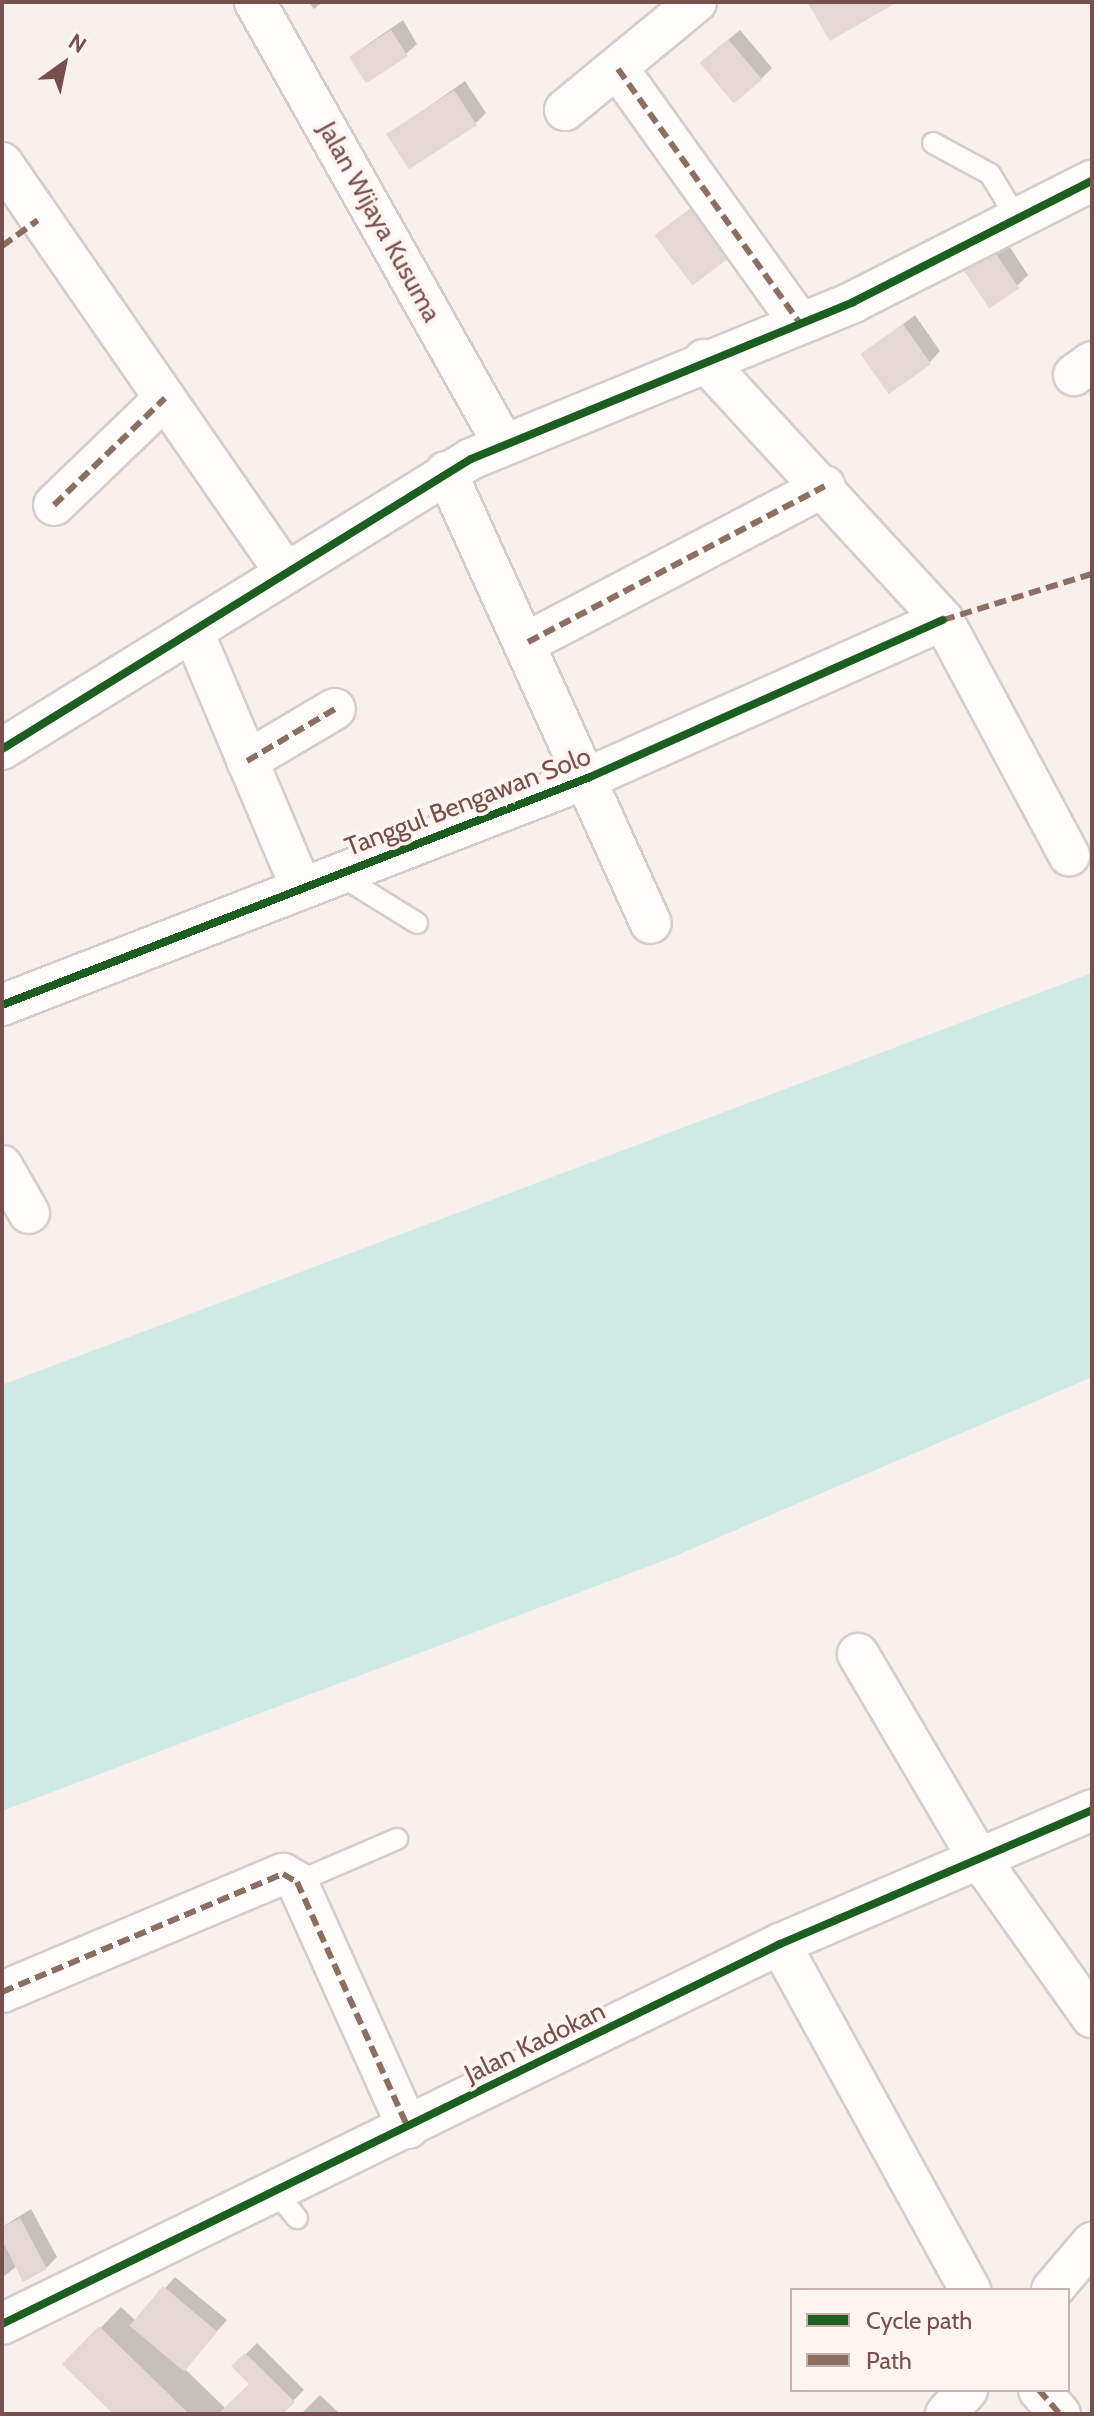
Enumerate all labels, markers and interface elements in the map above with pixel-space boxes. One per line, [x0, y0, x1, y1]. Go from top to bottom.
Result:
north arrow [24, 24, 104, 104]
text: N [63, 28, 91, 59]
street label: Jalan Wijaya Kusuma [311, 116, 447, 328]
street label: Tanggul Bengawan Solo [341, 741, 595, 863]
street label: Jalan Kadokan [460, 1996, 610, 2090]
legend [790, 2288, 1070, 2392]
text: Cycle path [866, 2306, 972, 2335]
text: Path [866, 2346, 912, 2375]

